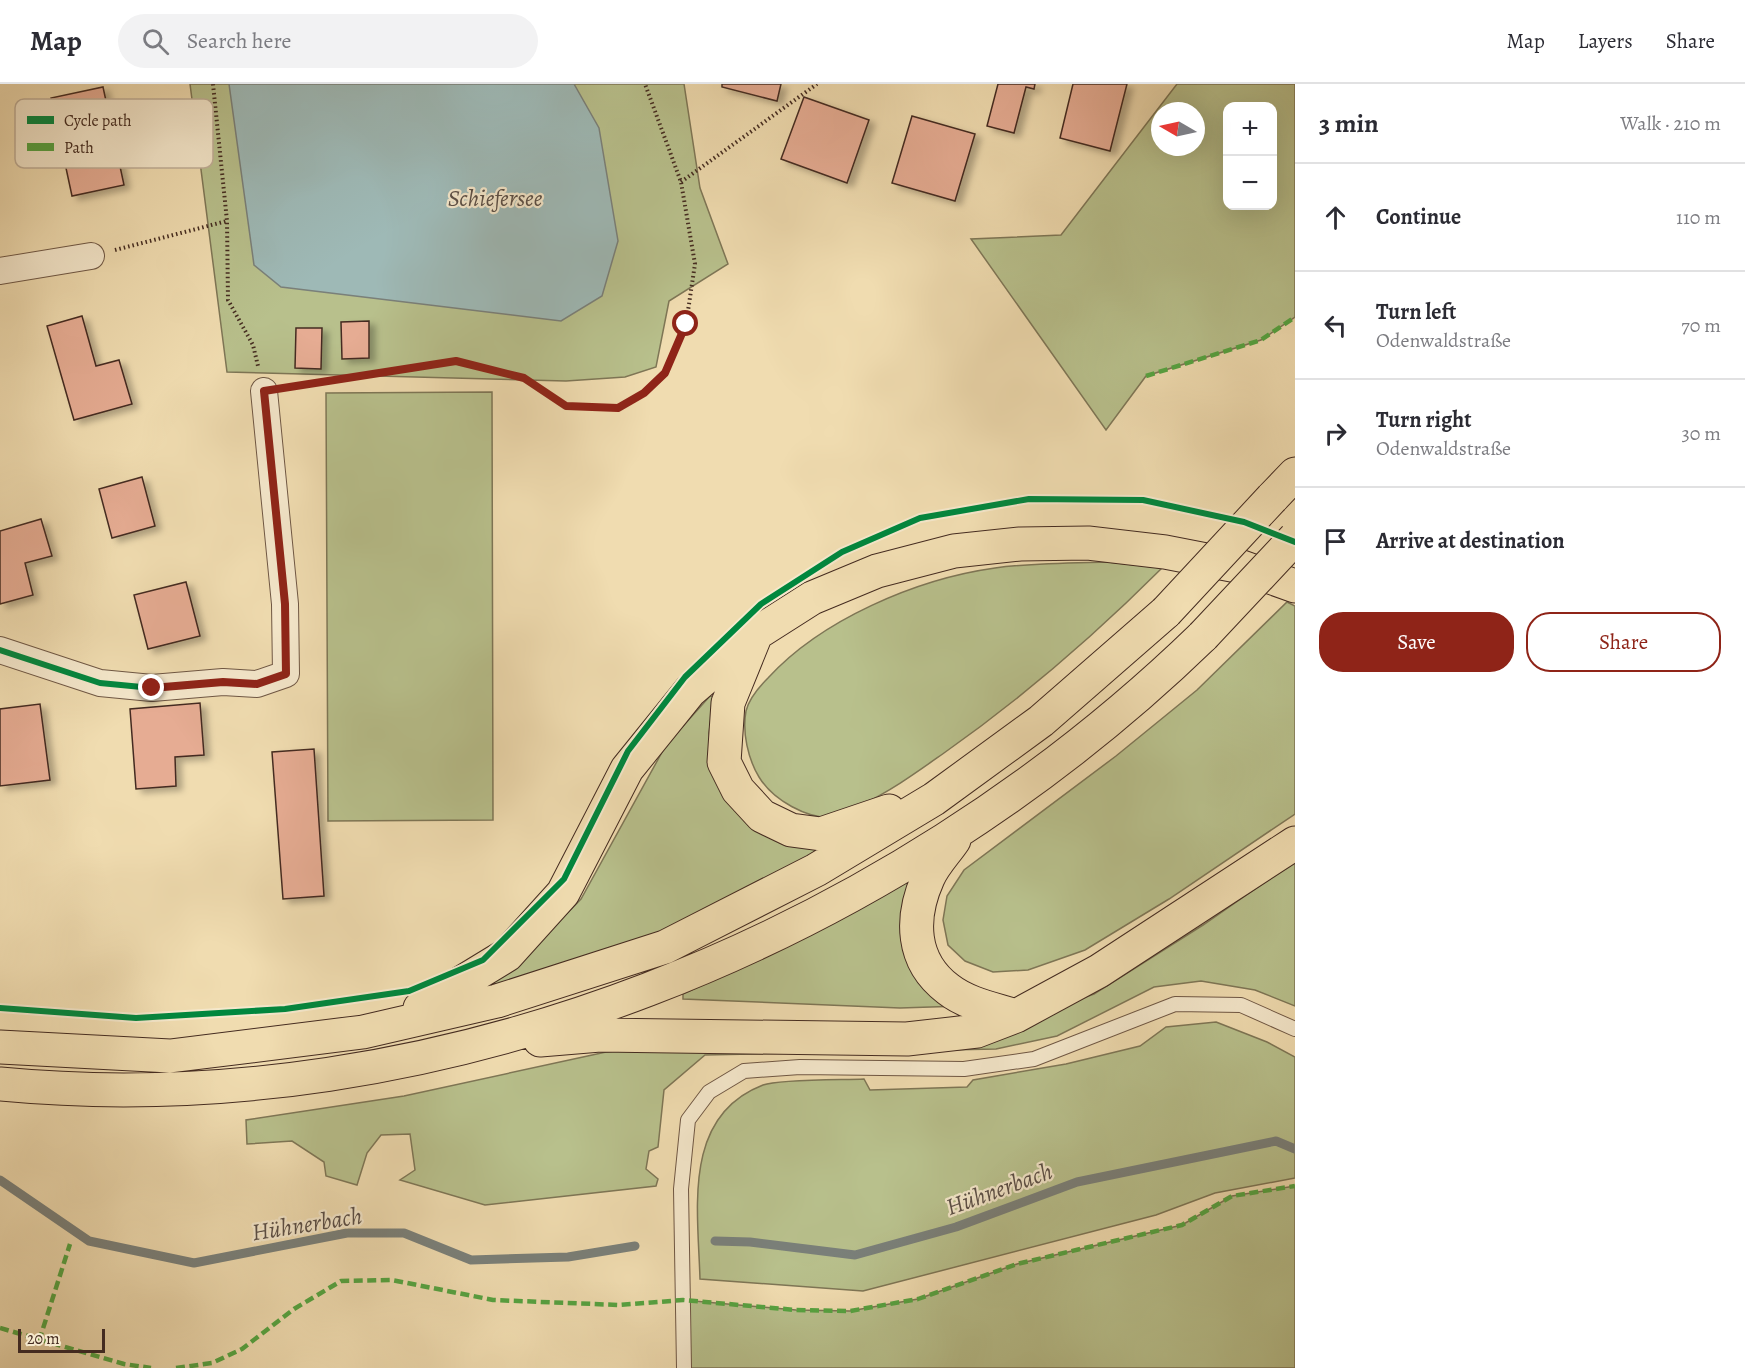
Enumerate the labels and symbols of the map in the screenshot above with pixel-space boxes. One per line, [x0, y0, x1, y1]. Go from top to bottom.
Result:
legend [15, 99, 213, 168]
north arrow [1151, 102, 1205, 156]
text: Cycle path [64, 110, 132, 132]
text: Path [64, 137, 94, 159]
water label: Schiefersee [448, 182, 543, 214]
route start [672, 310, 698, 336]
route end [138, 674, 164, 700]
water label: Hühnerbach [941, 1155, 1057, 1223]
water label: Hühnerbach [250, 1200, 364, 1248]
scale bar [18, 1326, 105, 1354]

